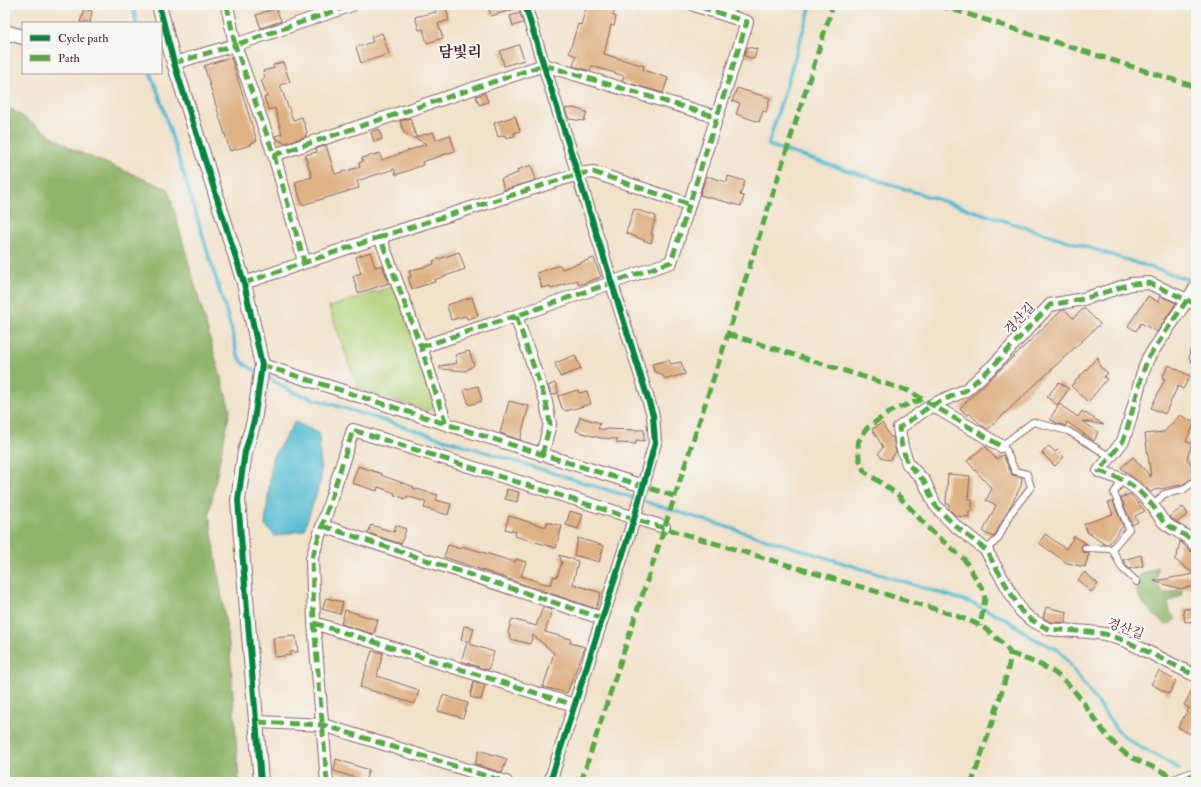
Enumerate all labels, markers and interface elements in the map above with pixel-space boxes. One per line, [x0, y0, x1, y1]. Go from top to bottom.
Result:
legend [22, 22, 162, 74]
text: Cycle path [58, 31, 109, 46]
district label: 담빛리 [438, 43, 482, 62]
text: Path [58, 51, 81, 66]
street label: 경산길 [1001, 299, 1038, 338]
street label: 경산길 [1105, 615, 1146, 643]

